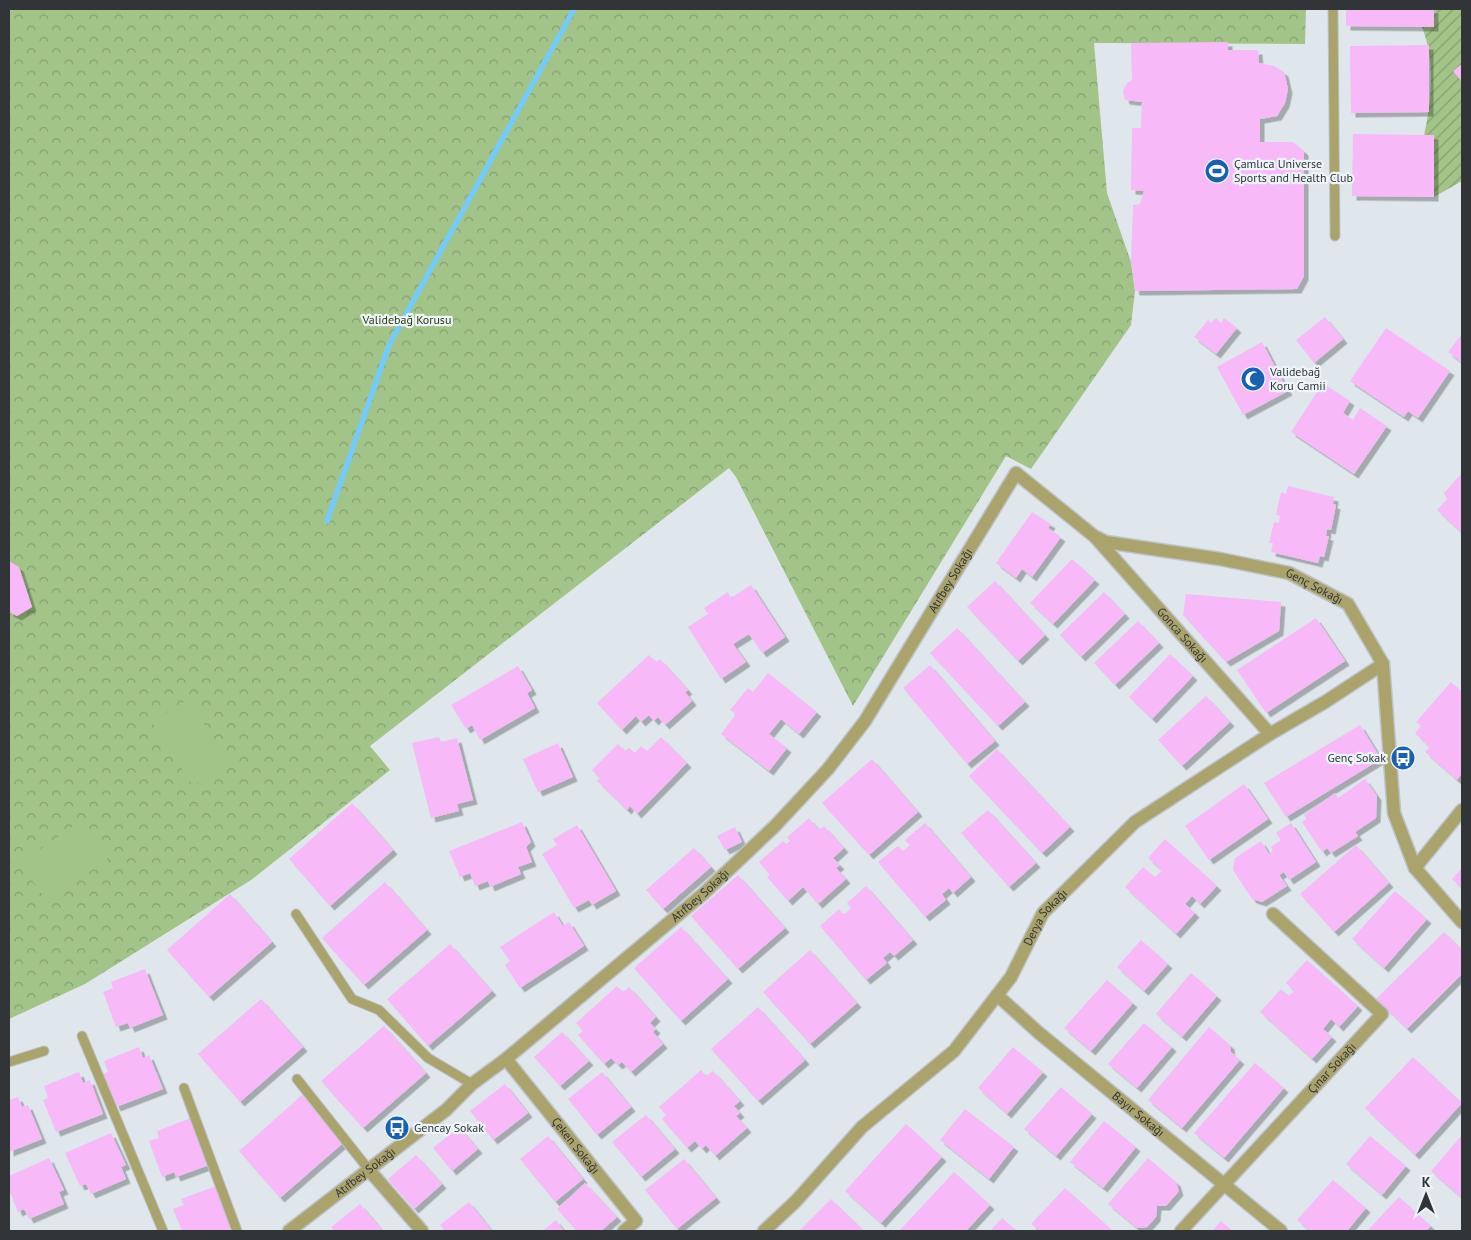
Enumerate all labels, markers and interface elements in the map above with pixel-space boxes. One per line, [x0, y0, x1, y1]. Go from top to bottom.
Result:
place label: Çamlıca Universe Sports and Health Club [1234, 156, 1353, 185]
sports icon: Çamlıca Universe Sports and Health Club [1204, 158, 1230, 184]
park label: Validebağ Korusu [362, 312, 451, 327]
place label: Validebağ Koru Camii [1269, 364, 1326, 393]
mosque icon: Validebağ Koru Camii [1240, 366, 1266, 392]
street label: Atıfbey Sokağı [925, 545, 975, 615]
street label: Genç Sokağı [1283, 565, 1346, 607]
street label: Gonca Sokağı [1154, 604, 1211, 666]
bus stop icon: Genç Sokak [1390, 745, 1416, 771]
place label: Genç Sokak [1327, 750, 1386, 765]
street label: Atıfbey Sokağı [668, 865, 732, 925]
street label: Derya Sokağı [1020, 885, 1070, 948]
street label: Çınar Sokağı [1304, 1039, 1359, 1096]
street label: Bayır Sokağı [1109, 1088, 1168, 1140]
street label: Çeken Sokağı [549, 1114, 603, 1177]
bus stop icon: Gencay Sokak [384, 1115, 410, 1141]
place label: Gencay Sokak [414, 1120, 484, 1135]
street label: Atıfbey Sokağı [331, 1144, 398, 1200]
north arrow [1401, 1170, 1451, 1220]
text: K [1422, 1173, 1431, 1191]

